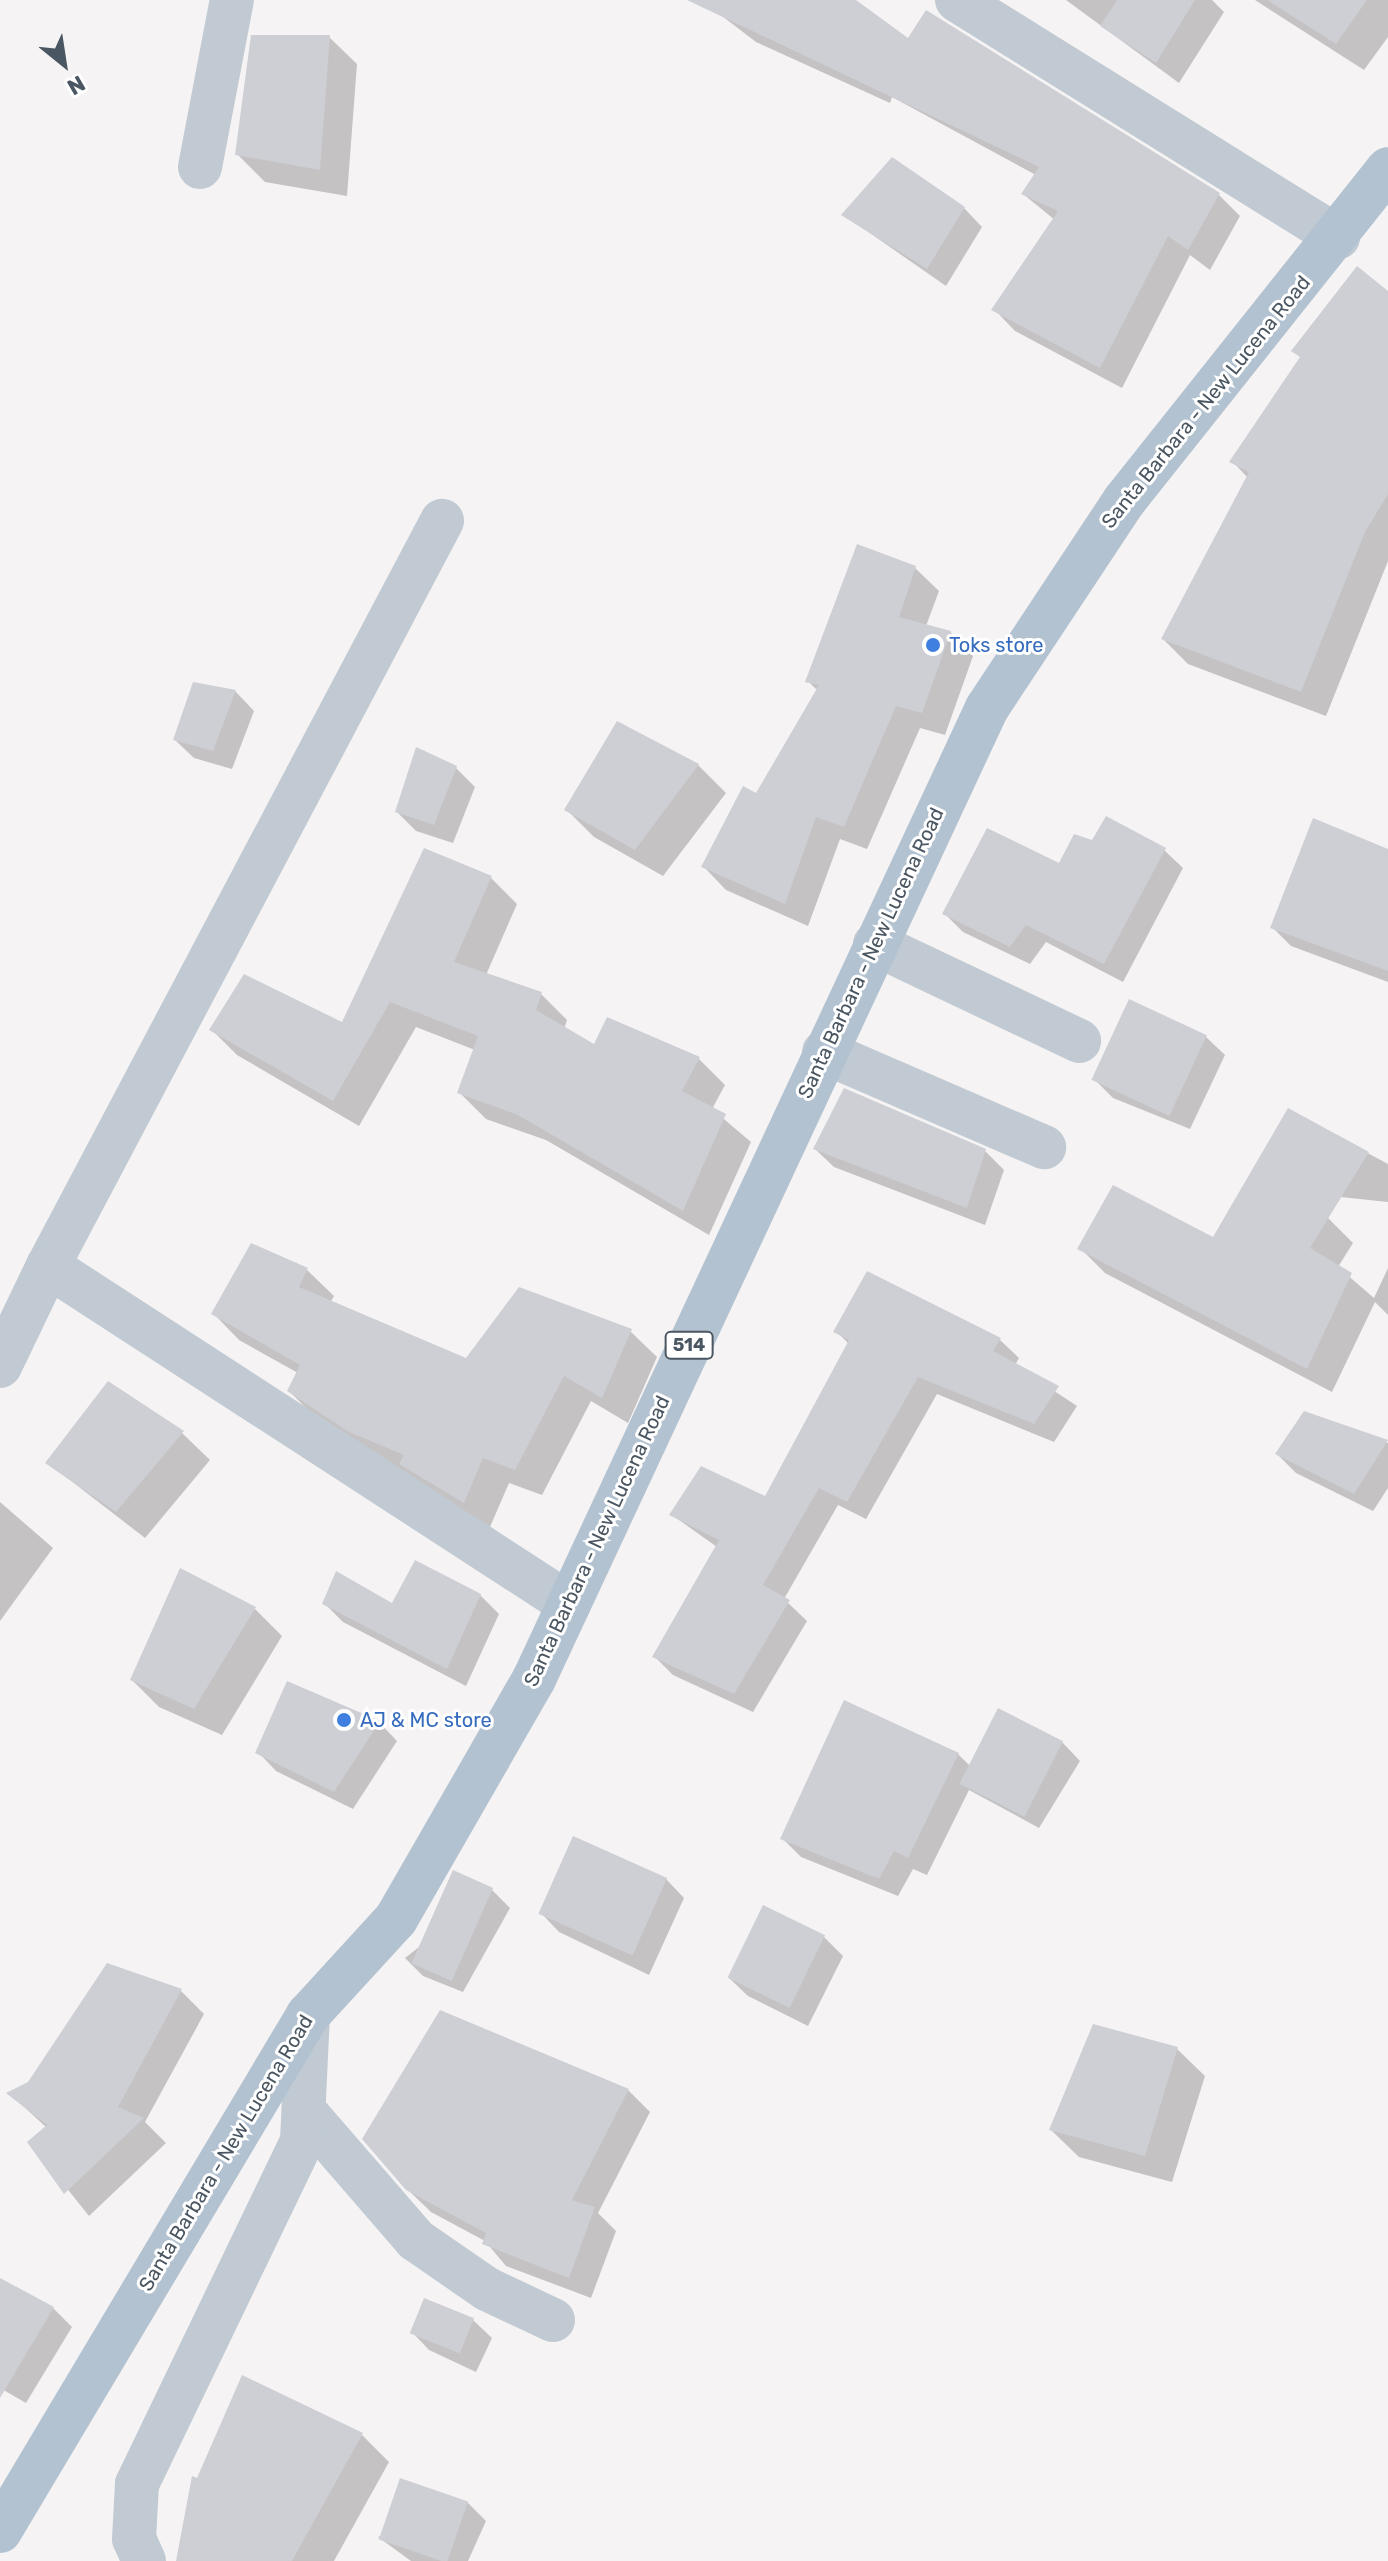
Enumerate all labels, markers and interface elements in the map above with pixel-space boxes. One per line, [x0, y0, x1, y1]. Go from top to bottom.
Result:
north arrow [24, 24, 104, 104]
text: N [63, 70, 90, 101]
street label: Santa Barbara - New Lucena Road [1096, 271, 1316, 533]
place label: Toks store [949, 633, 1043, 657]
marker: Toks store [924, 636, 942, 654]
street label: Santa Barbara - New Lucena Road [793, 804, 949, 1102]
road number: 514 [663, 1331, 715, 1359]
street label: Santa Barbara - New Lucena Road [519, 1392, 675, 1690]
place label: AJ & MC store [360, 1708, 492, 1732]
marker: AJ & MC store [335, 1711, 353, 1729]
street label: Santa Barbara - New Lucena Road [134, 2010, 318, 2296]

